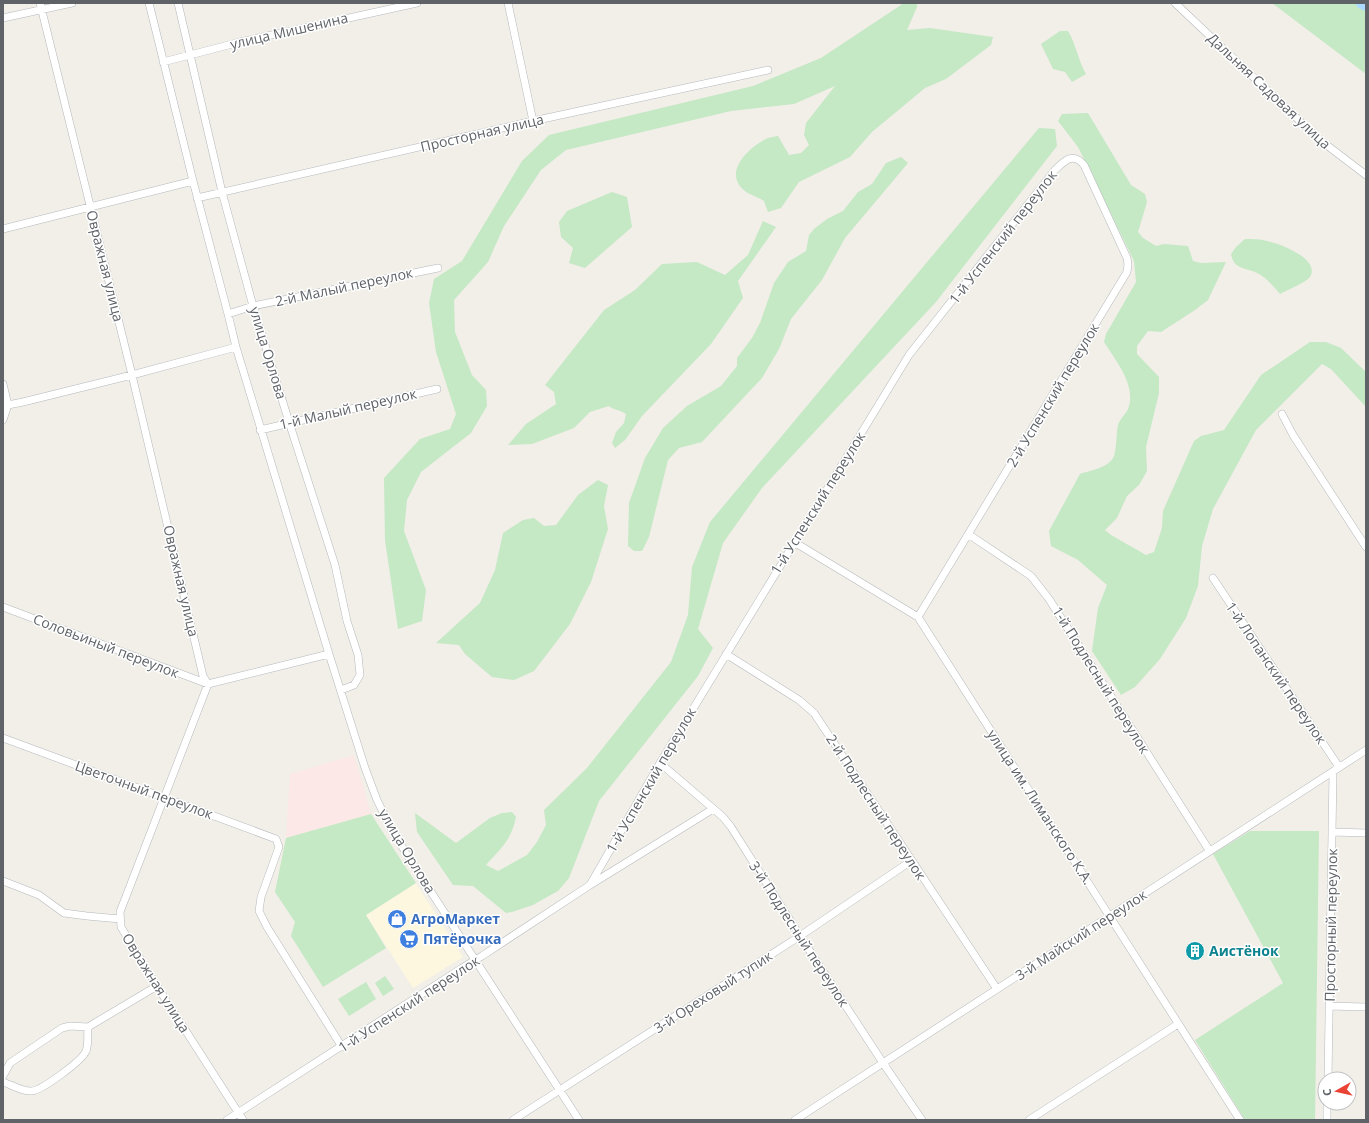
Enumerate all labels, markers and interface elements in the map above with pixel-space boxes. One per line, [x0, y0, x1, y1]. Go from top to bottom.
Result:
street label: улица Мишенина [228, 8, 350, 53]
street label: Дальняя Садовая улица [1203, 28, 1335, 153]
street label: Просторная улица [418, 109, 545, 156]
street label: 1-й Успенский переулок [944, 165, 1061, 307]
street label: Овражная улица [82, 208, 129, 324]
street label: 2-й Малый переулок [273, 262, 415, 310]
street label: улица Орлова [245, 304, 292, 401]
street label: 2-й Успенский переулок [1002, 319, 1104, 470]
street label: 1-й Малый переулок [277, 383, 419, 434]
street label: 1-й Успенский переулок [766, 427, 870, 578]
street label: Овражная улица [159, 523, 204, 639]
street label: 1-й Лопанский переулок [1222, 598, 1332, 748]
street label: 1-й Подлесный переулок [1048, 603, 1155, 758]
street label: Соловьиный переулок [31, 609, 182, 682]
street label: 1-й Успенский переулок [601, 703, 700, 856]
street label: улица им. Лиманского К.А. [983, 725, 1098, 888]
street label: 2-й Подлесный переулок [822, 730, 931, 884]
street label: Цветочный переулок [73, 756, 217, 824]
street label: улица Орлова [375, 805, 440, 897]
street label: Просторный переулок [1320, 847, 1341, 1002]
street label: 3-й Подлесный переулок [745, 857, 854, 1011]
street label: 3-й Майский переулок [1011, 884, 1151, 984]
shop icon: АгроМаркет [386, 908, 408, 930]
place label: АгроМаркет [411, 909, 500, 928]
supermarket icon: Пятёрочка [398, 928, 420, 950]
street label: Овражная улица [118, 929, 195, 1036]
place label: Пятёрочка [423, 929, 502, 948]
building icon: Аистёнок [1184, 940, 1206, 962]
place label: Аистёнок [1209, 941, 1279, 960]
street label: 3-й Ореховый тупик [650, 946, 776, 1037]
street label: 1-й Успенский переулок [334, 950, 484, 1056]
north arrow [1317, 1071, 1357, 1111]
text: С [1319, 1088, 1335, 1097]

